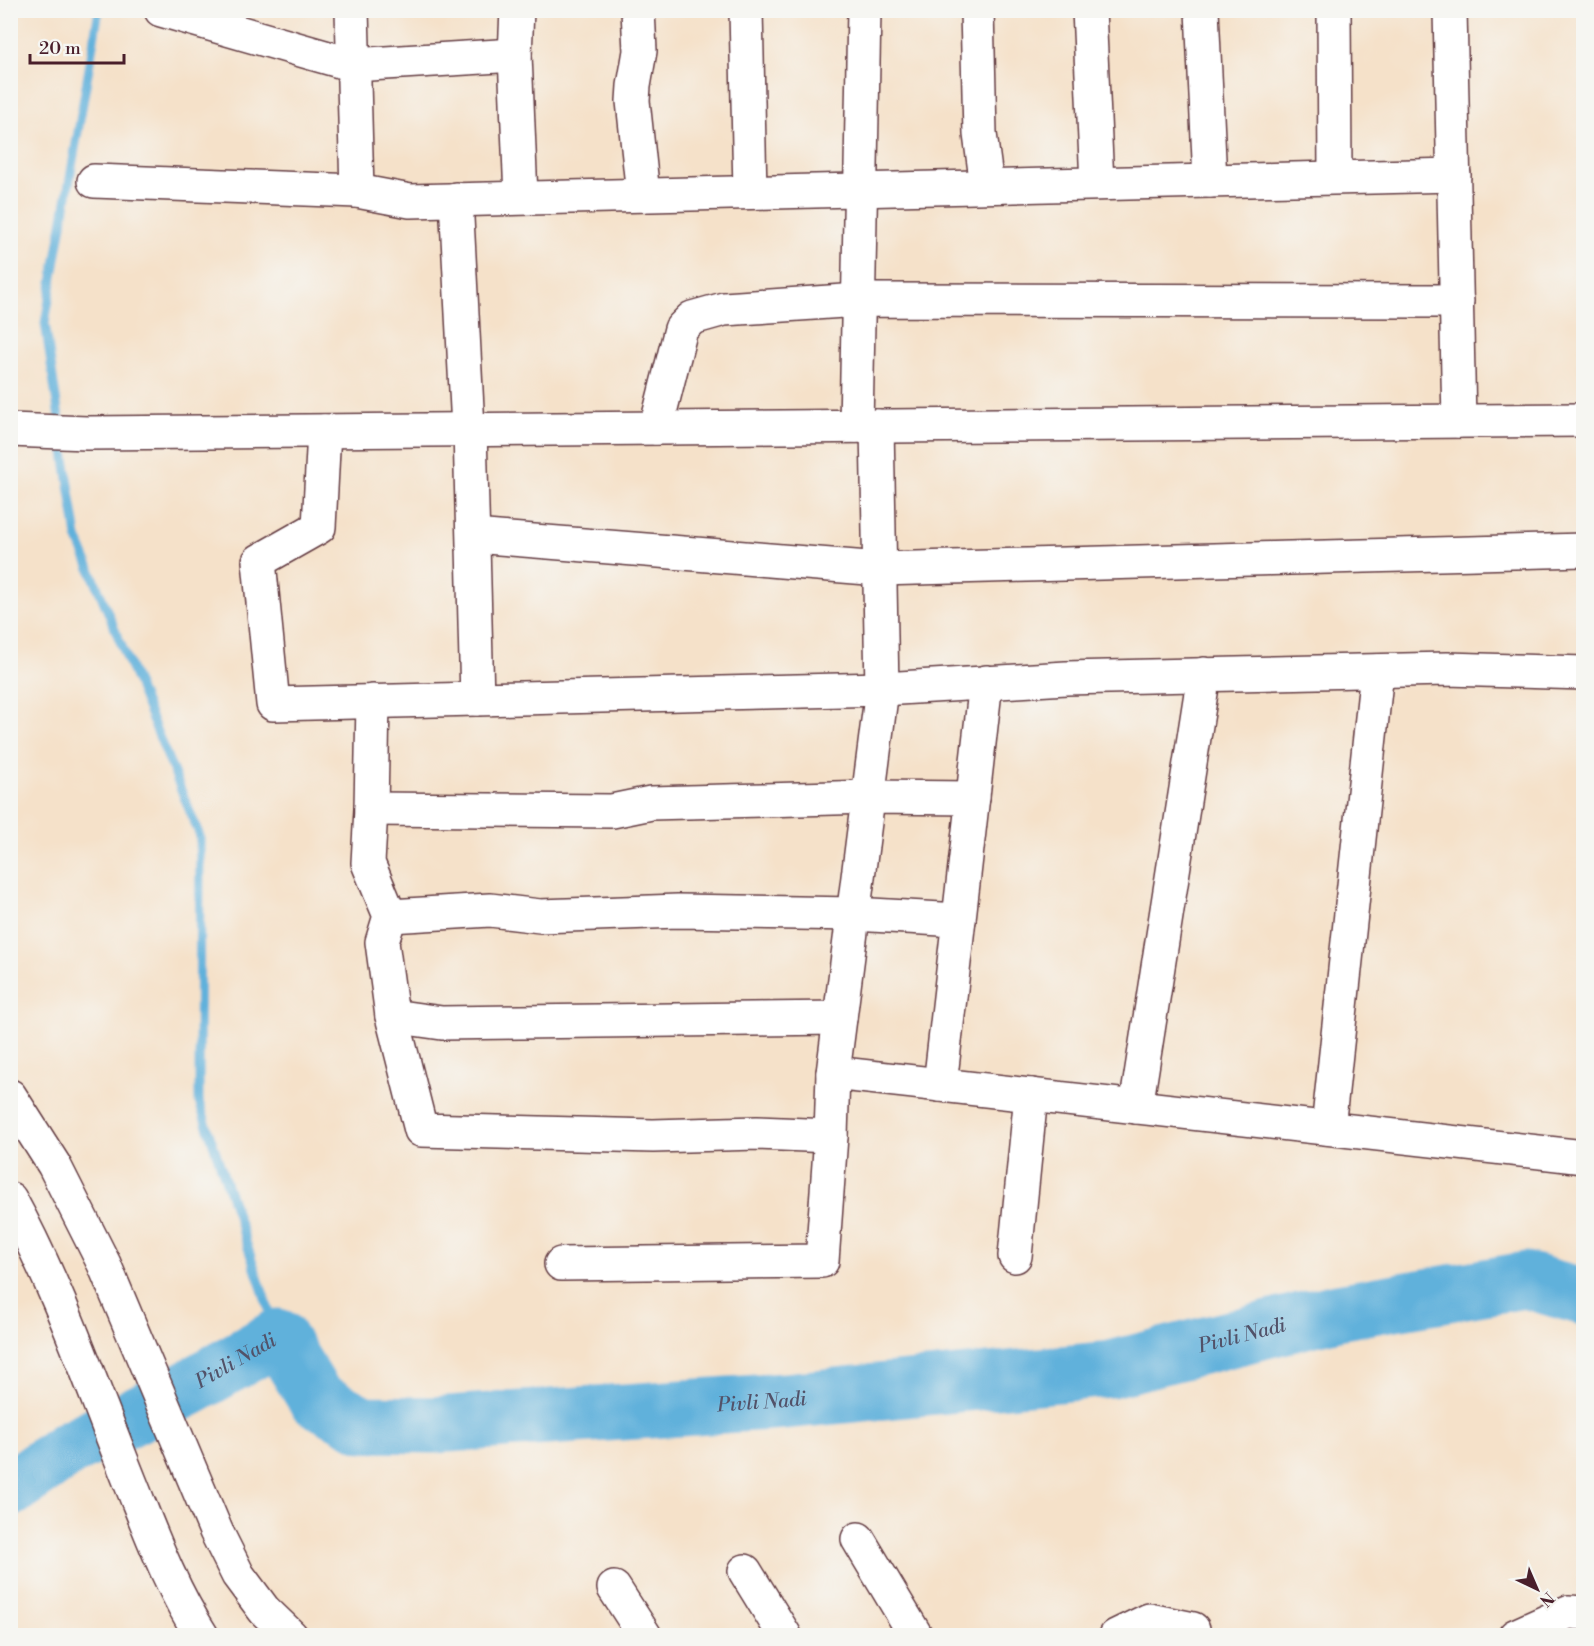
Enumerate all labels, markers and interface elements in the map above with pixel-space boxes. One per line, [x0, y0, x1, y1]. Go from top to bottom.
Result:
scale bar [30, 27, 124, 65]
text: 20 m [39, 37, 81, 60]
water label: Pivli Nadi [1195, 1313, 1289, 1359]
water label: Pivli Nadi [190, 1328, 282, 1395]
water label: Pivli Nadi [715, 1386, 808, 1418]
north arrow [1507, 1559, 1567, 1619]
text: N [1535, 1587, 1558, 1611]

